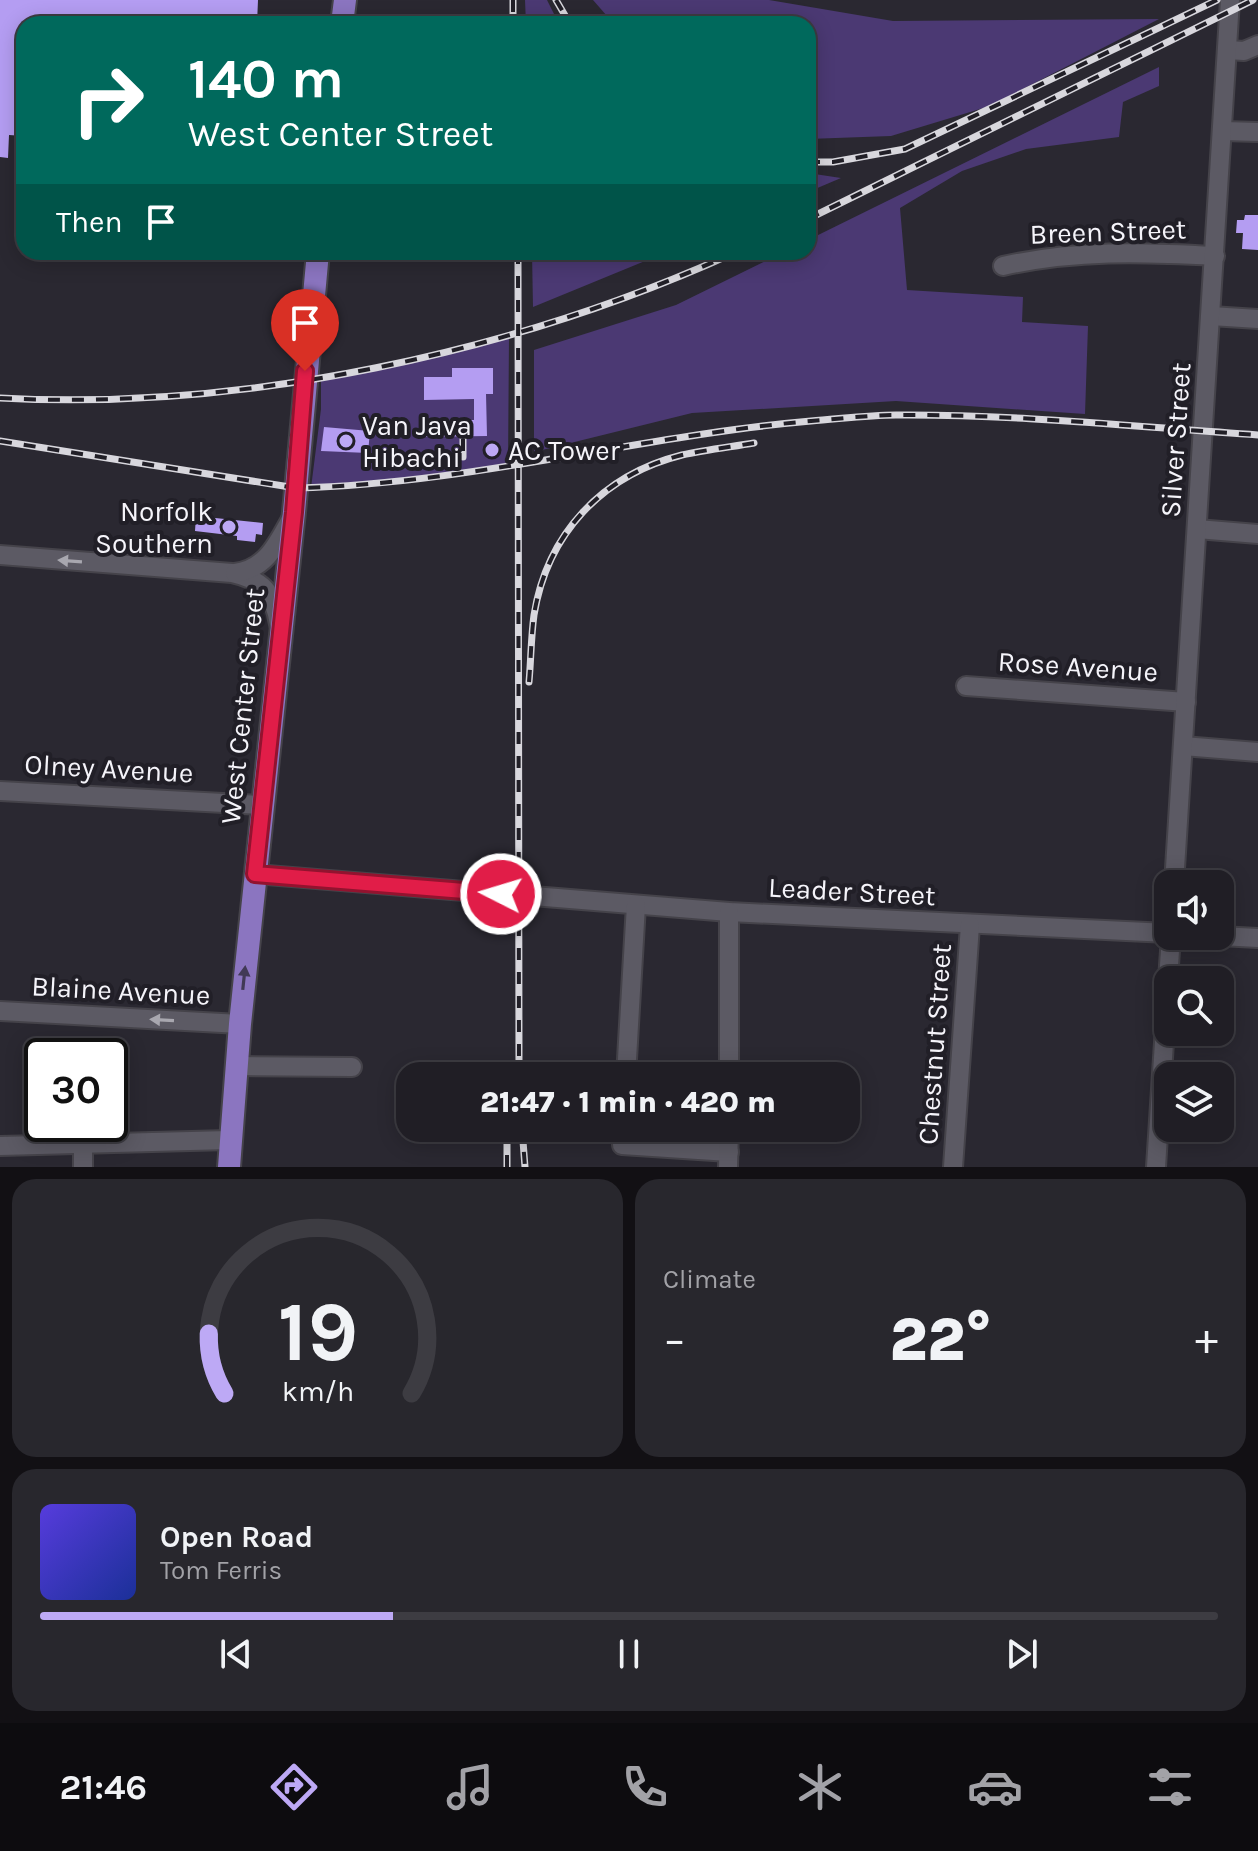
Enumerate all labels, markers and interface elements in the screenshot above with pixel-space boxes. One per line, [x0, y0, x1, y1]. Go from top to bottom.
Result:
text: 140 m [188, 46, 344, 111]
icon: right [56, 48, 160, 152]
text: West Center Street [188, 113, 493, 155]
icon: arrive [139, 200, 183, 244]
text: Then [56, 204, 123, 240]
street label: Breen Street [1029, 212, 1187, 251]
pin [271, 289, 339, 371]
icon: arrive [283, 301, 327, 345]
street label: Silver Street [1154, 361, 1197, 519]
place label: Van Java Hibachi [362, 409, 472, 474]
marker: Van Java Hibachi [337, 432, 355, 450]
place label: AC Tower [508, 434, 621, 467]
marker: AC Tower [483, 441, 501, 459]
place label: Norfolk Southern [95, 495, 213, 560]
marker: Norfolk Southern [220, 518, 238, 536]
one-way arrow [57, 554, 82, 567]
street label: West Center Street [214, 586, 271, 826]
street label: Rose Avenue [997, 644, 1159, 689]
street label: Olney Avenue [24, 748, 194, 789]
position arrow [459, 852, 543, 936]
map controls [1154, 870, 1234, 1142]
button: sound [1154, 870, 1234, 950]
street label: Leader Street [767, 871, 936, 912]
street label: Chestnut Street [911, 942, 958, 1146]
one-way arrow [238, 965, 251, 990]
button: search [1154, 966, 1234, 1046]
street label: Blaine Avenue [31, 969, 211, 1012]
one-way arrow [149, 1013, 174, 1026]
speed limit sign: 30 [24, 1038, 128, 1142]
button: layers [1154, 1062, 1234, 1142]
text: 21:47 · 1 min · 420 m [480, 1084, 776, 1120]
text: Climate [663, 1264, 756, 1295]
text: 19 [277, 1284, 358, 1381]
text: 22° [889, 1305, 992, 1375]
text: − [663, 1314, 686, 1365]
text: + [1195, 1314, 1218, 1365]
text: km/h [281, 1375, 354, 1408]
text: Open Road [160, 1519, 313, 1555]
text: Tom Ferris [160, 1555, 282, 1586]
icon: previous [214, 1632, 258, 1676]
icon: pause [607, 1632, 651, 1676]
icon: next [1000, 1632, 1044, 1676]
icon: directions [266, 1759, 322, 1815]
icon: music [442, 1759, 498, 1815]
icon: phone [617, 1759, 673, 1815]
icon: climate [792, 1759, 848, 1815]
icon: car [967, 1759, 1023, 1815]
icon: filters [1142, 1759, 1198, 1815]
text: 21:46 [60, 1766, 147, 1808]

